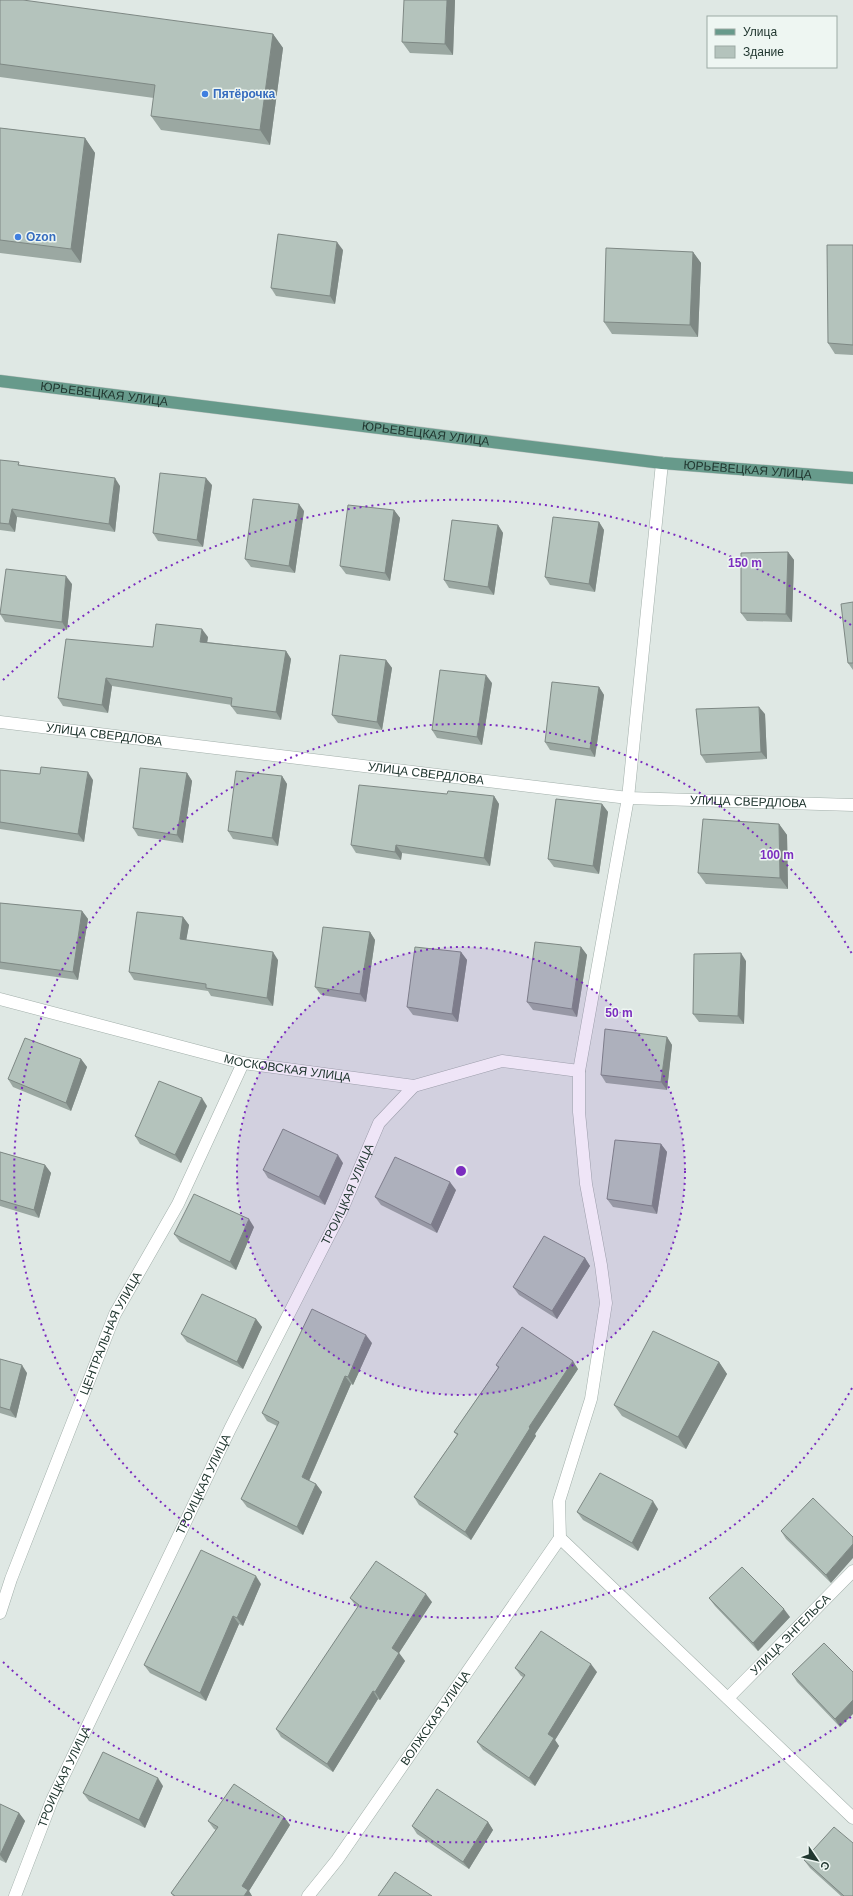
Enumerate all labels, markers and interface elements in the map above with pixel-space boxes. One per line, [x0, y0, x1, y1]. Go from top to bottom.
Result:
legend [707, 16, 837, 68]
text: Улица [743, 25, 777, 39]
text: Здание [743, 45, 784, 59]
place label: Пятёрочка [213, 87, 276, 101]
marker: Пятёрочка [200, 89, 210, 99]
place label: Ozon [26, 230, 56, 244]
marker: Ozon [13, 232, 23, 242]
street label: ЮРЬЕВЕЦКАЯ УЛИЦА [40, 379, 169, 409]
street label: ЮРЬЕВЕЦКАЯ УЛИЦА [361, 419, 490, 449]
street label: ЮРЬЕВЕЦКАЯ УЛИЦА [683, 458, 812, 482]
text: 150 m [728, 556, 762, 570]
street label: УЛИЦА СВЕРДЛОВА [45, 721, 163, 749]
street label: УЛИЦА СВЕРДЛОВА [367, 760, 485, 788]
street label: УЛИЦА СВЕРДЛОВА [690, 793, 807, 811]
text: 100 m [760, 848, 794, 862]
text: 50 m [605, 1006, 633, 1020]
street label: МОСКОВСКАЯ УЛИЦА [222, 1051, 352, 1084]
street label: ТРОИЦКАЯ УЛИЦА [318, 1141, 376, 1247]
centre of rings [454, 1164, 468, 1178]
street label: ЦЕНТРАЛЬНАЯ УЛИЦА [77, 1269, 145, 1397]
street label: ТРОИЦКАЯ УЛИЦА [173, 1432, 233, 1537]
street label: УЛИЦА ЭНГЕЛЬСА [748, 1591, 833, 1678]
street label: ВОЛЖСКАЯ УЛИЦА [398, 1668, 473, 1768]
street label: ТРОИЦКАЯ УЛИЦА [35, 1724, 93, 1829]
north arrow [797, 1840, 837, 1880]
text: С [818, 1859, 832, 1872]

